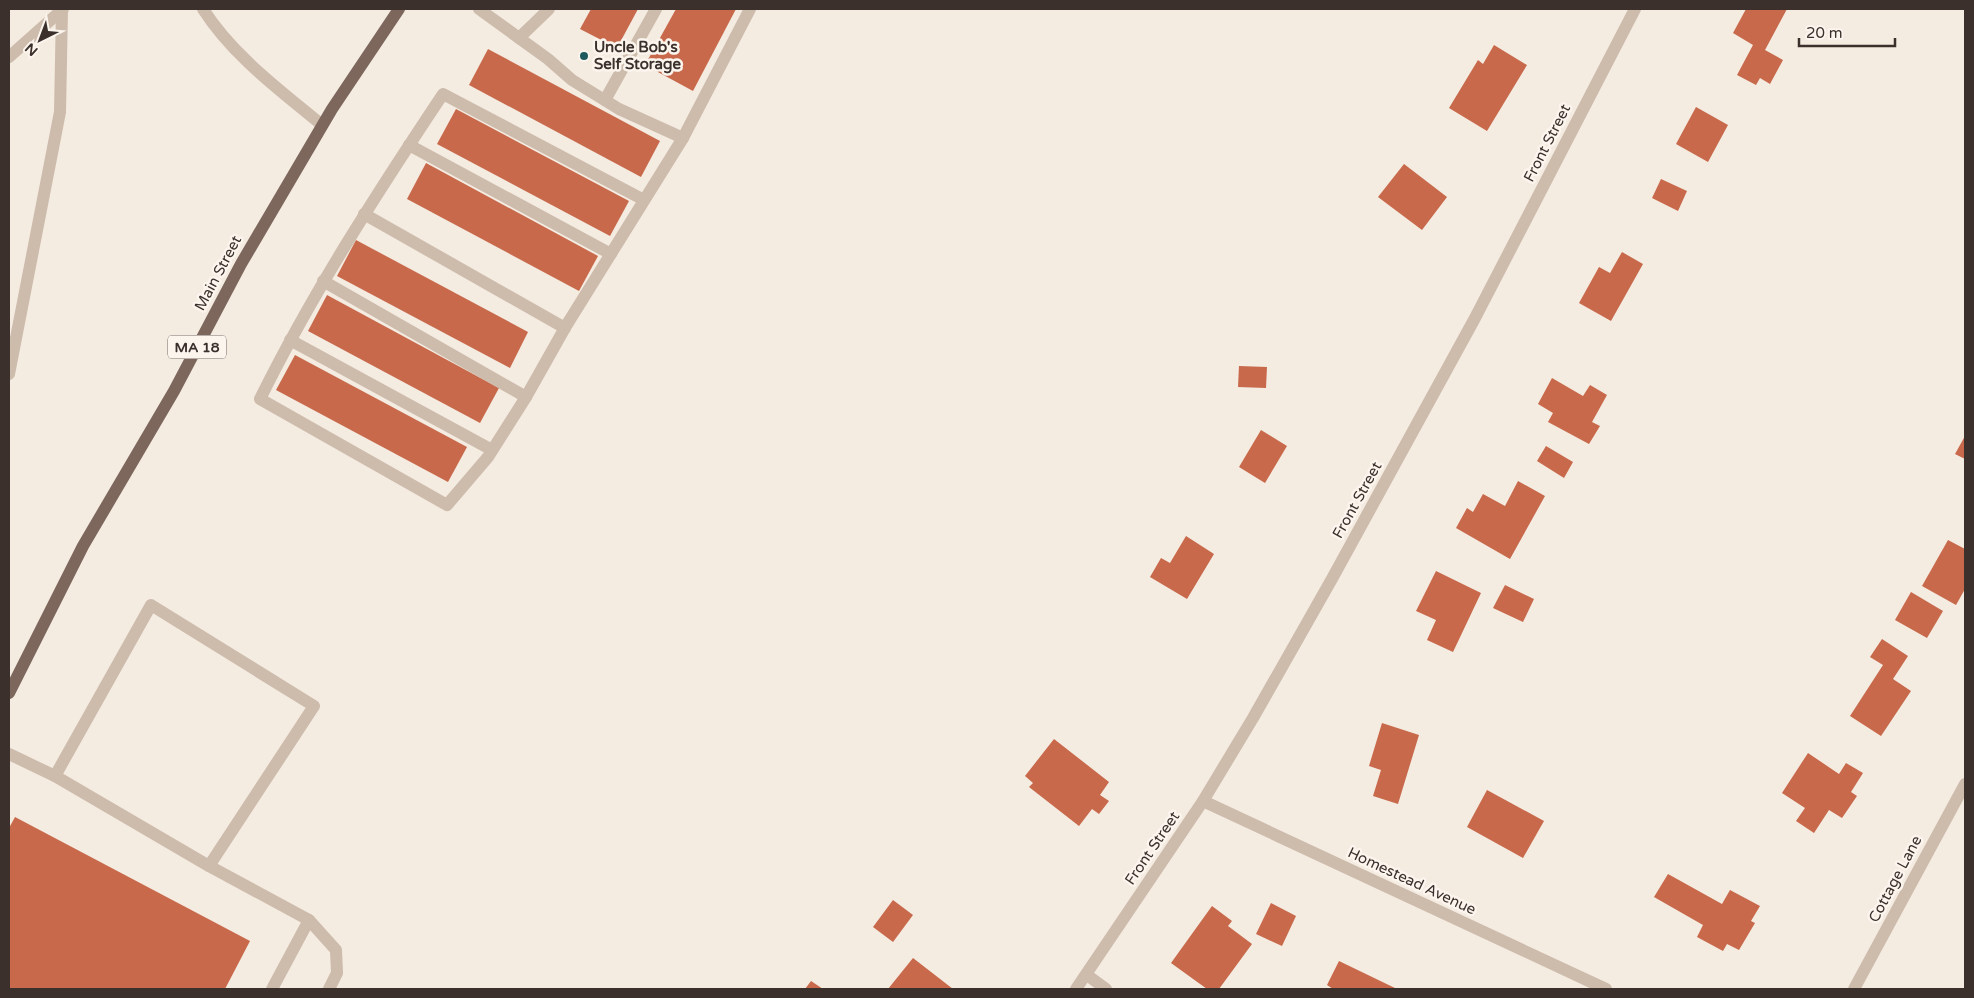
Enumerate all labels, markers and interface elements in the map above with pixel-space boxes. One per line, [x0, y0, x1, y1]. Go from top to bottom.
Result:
north arrow [15, 15, 65, 65]
scale bar [1799, 15, 1895, 47]
text: 20 m [1806, 24, 1843, 42]
place label: Uncle Bob's Self Storage [594, 38, 681, 74]
text: N [22, 39, 42, 59]
marker: Uncle Bob's Self Storage [578, 50, 590, 62]
street label: Front Street [1520, 101, 1574, 185]
street label: Main Street [191, 232, 245, 314]
road number: MA 18 [168, 336, 226, 358]
street label: Front Street [1329, 458, 1386, 541]
street label: Front Street [1121, 808, 1183, 888]
street label: Cottage Lane [1865, 833, 1925, 925]
street label: Homestead Avenue [1345, 843, 1479, 919]

